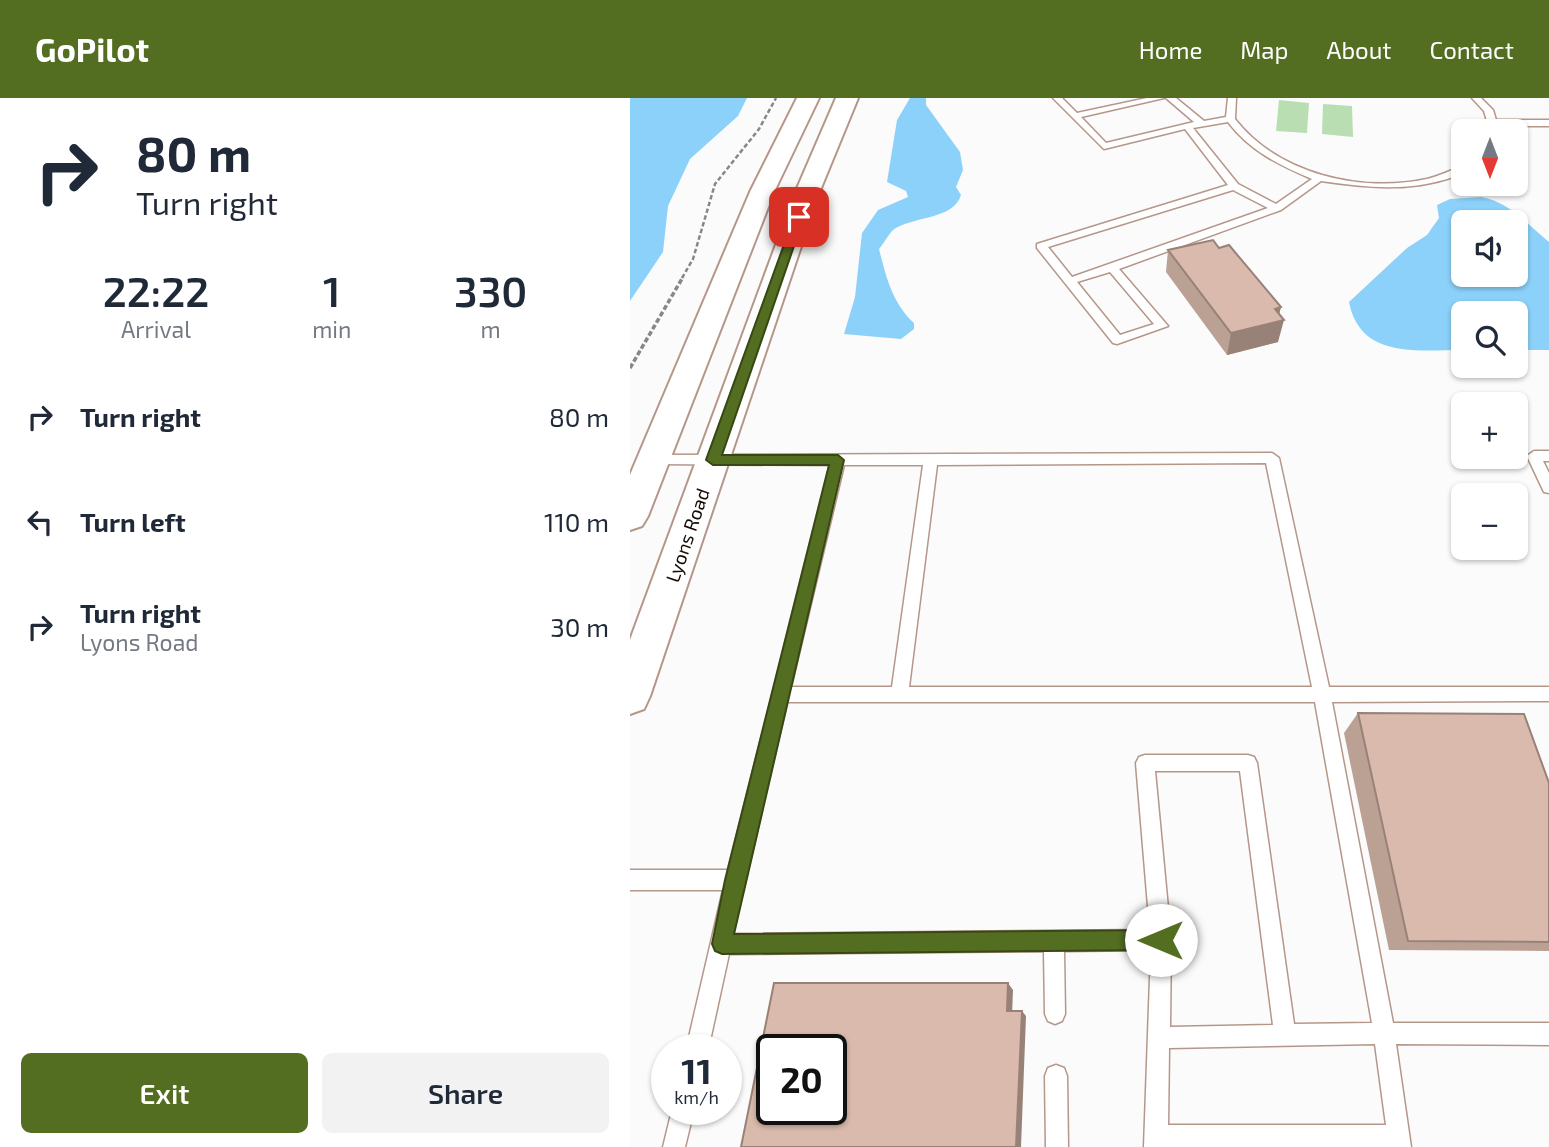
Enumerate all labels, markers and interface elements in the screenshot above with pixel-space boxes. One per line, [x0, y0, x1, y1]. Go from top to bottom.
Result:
text: GoPilot [35, 29, 149, 69]
text: Home [1139, 35, 1202, 64]
text: Map [1240, 35, 1288, 64]
text: About [1326, 35, 1392, 64]
text: Contact [1430, 35, 1514, 64]
north arrow [1451, 119, 1528, 196]
map controls [1451, 119, 1528, 560]
text: 80 m [136, 123, 251, 182]
icon: right [21, 126, 112, 217]
text: Turn right [136, 183, 278, 221]
pin [769, 187, 829, 247]
icon: arrive [780, 198, 818, 236]
button: sound [1451, 210, 1528, 287]
text: 22:22 [103, 265, 209, 315]
text: 1 [323, 265, 341, 315]
text: 330 [454, 265, 527, 315]
button: search [1451, 301, 1528, 378]
text: Arrival [121, 315, 191, 343]
text: min [312, 315, 351, 343]
text: m [481, 315, 501, 343]
button: + [1451, 392, 1528, 469]
icon: right [21, 398, 59, 436]
text: Turn right [80, 401, 201, 432]
text: 80 m [549, 401, 609, 432]
button: − [1451, 483, 1528, 560]
street label: Lyons Road [660, 485, 714, 585]
icon: left [21, 503, 59, 541]
text: Turn left [80, 506, 186, 537]
text: 110 m [544, 506, 609, 537]
text: Turn right [80, 597, 201, 628]
icon: right [21, 608, 59, 646]
text: 30 m [550, 611, 609, 642]
text: Lyons Road [80, 628, 198, 656]
position arrow [1124, 903, 1198, 977]
speed limit sign: 20 [756, 1034, 847, 1125]
text: 11 [681, 1049, 712, 1091]
button: Exit [21, 1053, 308, 1133]
button: Share [322, 1053, 609, 1133]
text: km/h [674, 1086, 719, 1108]

